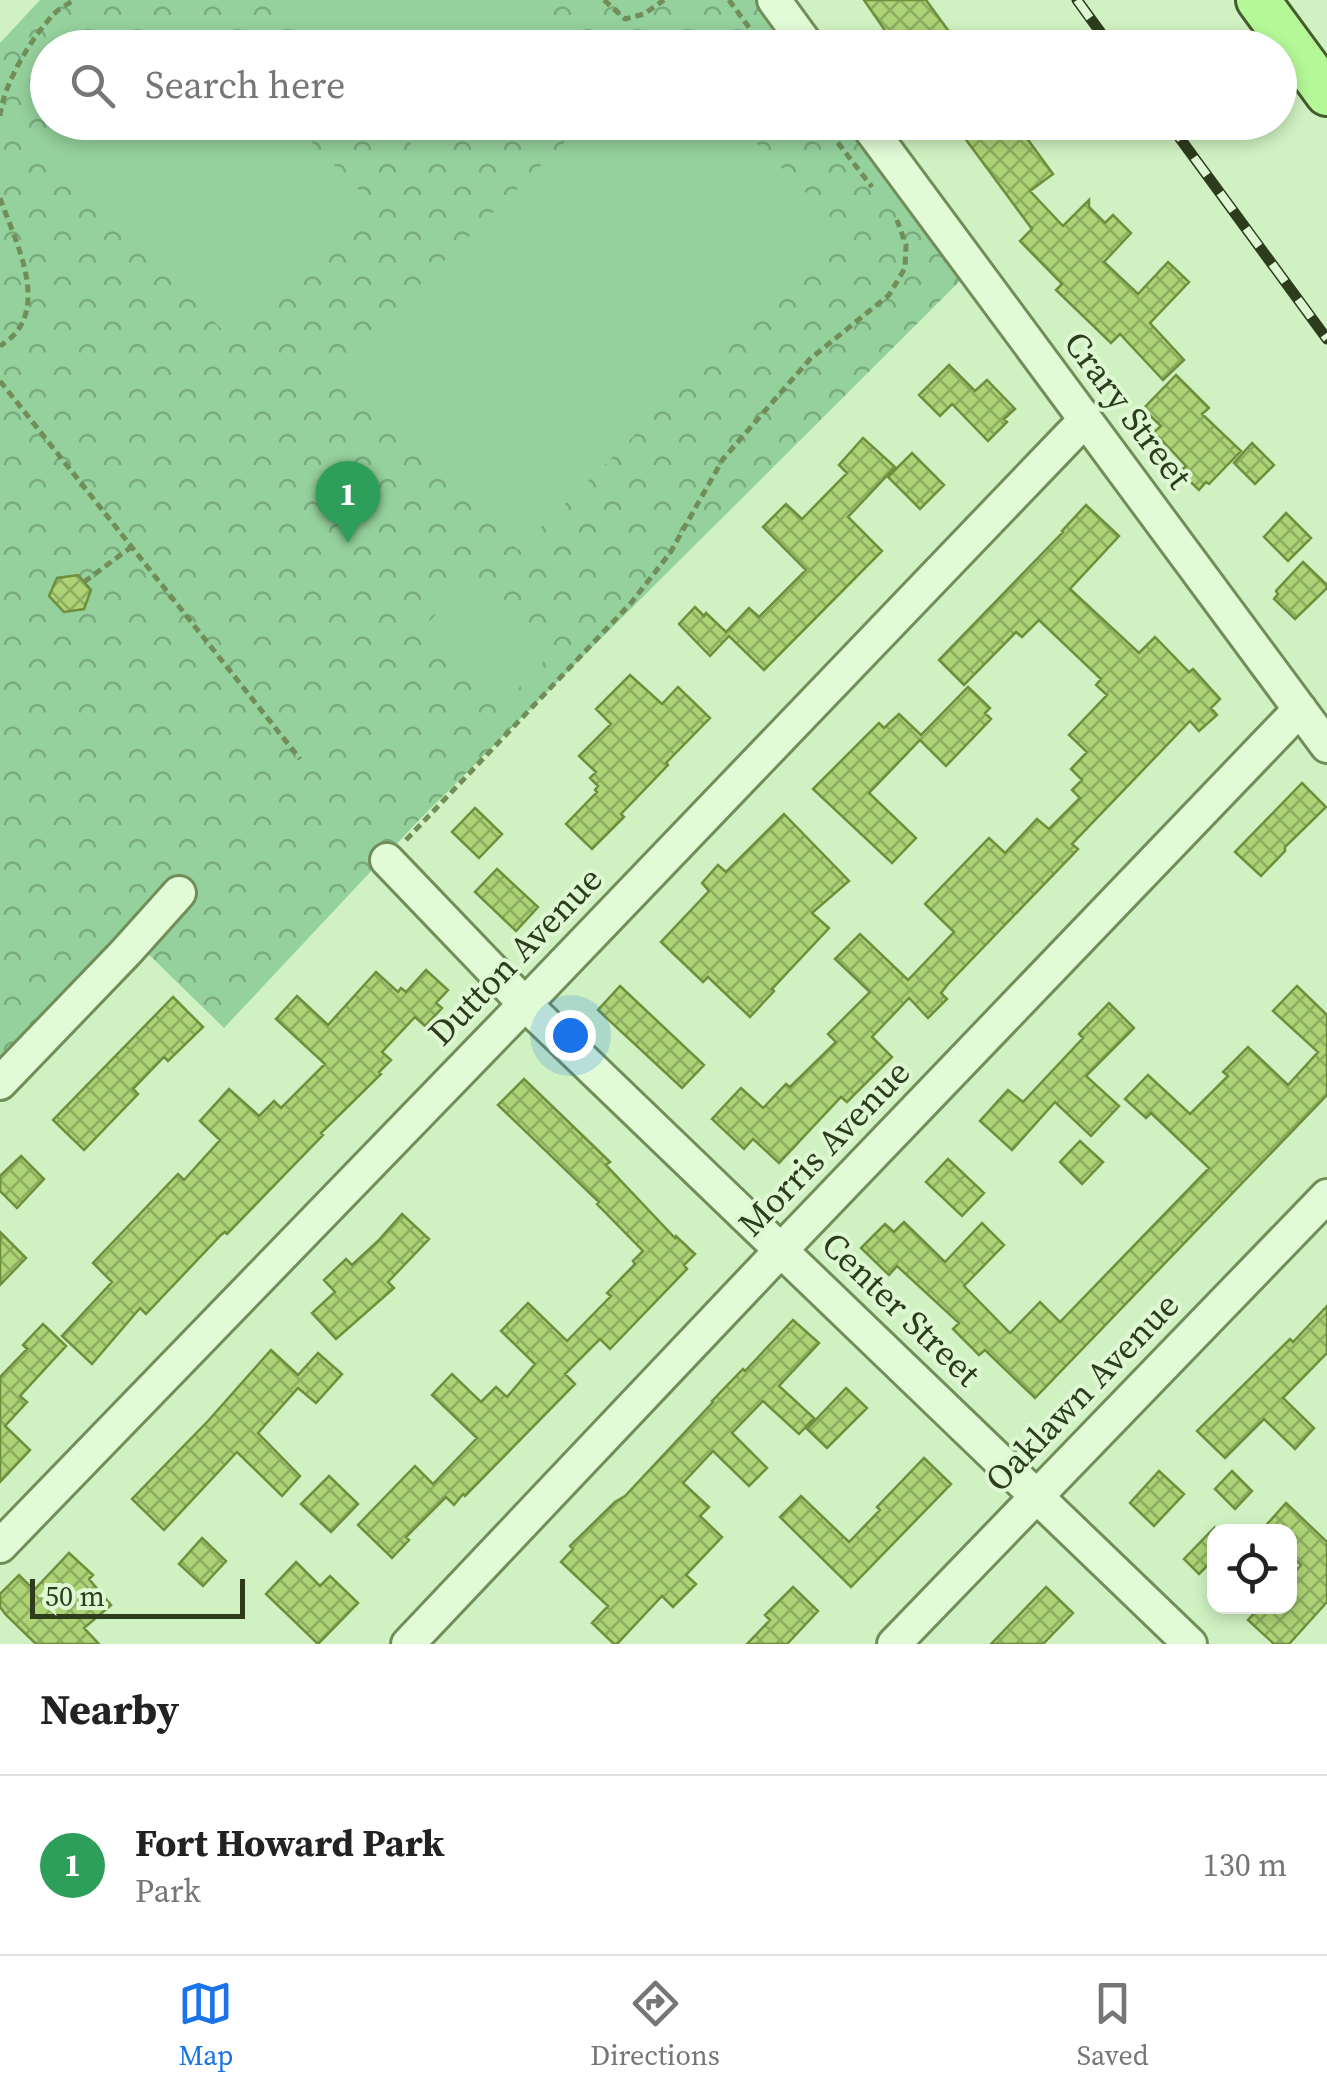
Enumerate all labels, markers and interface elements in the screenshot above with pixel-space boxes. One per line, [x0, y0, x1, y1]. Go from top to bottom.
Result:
search box [30, 30, 1297, 140]
icon: search [65, 58, 120, 113]
text: Search here [145, 59, 345, 111]
street label: Crary Street [1053, 321, 1203, 499]
pin: 1 [316, 460, 380, 543]
street label: Dutton Avenue [417, 856, 613, 1056]
your location [545, 1010, 596, 1061]
street label: Morris Avenue [727, 1049, 921, 1247]
street label: Center Street [811, 1221, 991, 1397]
street label: Oaklawn Avenue [974, 1282, 1190, 1502]
map controls [1207, 1524, 1297, 1614]
button: locate [1207, 1524, 1297, 1614]
scale bar [30, 1574, 245, 1618]
text: 50 m [45, 1577, 105, 1615]
text: Nearby [40, 1680, 179, 1738]
text: Fort Howard Park [135, 1817, 444, 1869]
text: 1 [64, 1843, 81, 1887]
text: 130 m [1203, 1843, 1287, 1887]
text: Park [135, 1869, 201, 1913]
tab: Map [178, 1976, 233, 2074]
tab: Directions [590, 1976, 720, 2074]
tab: Saved [1077, 1976, 1149, 2074]

